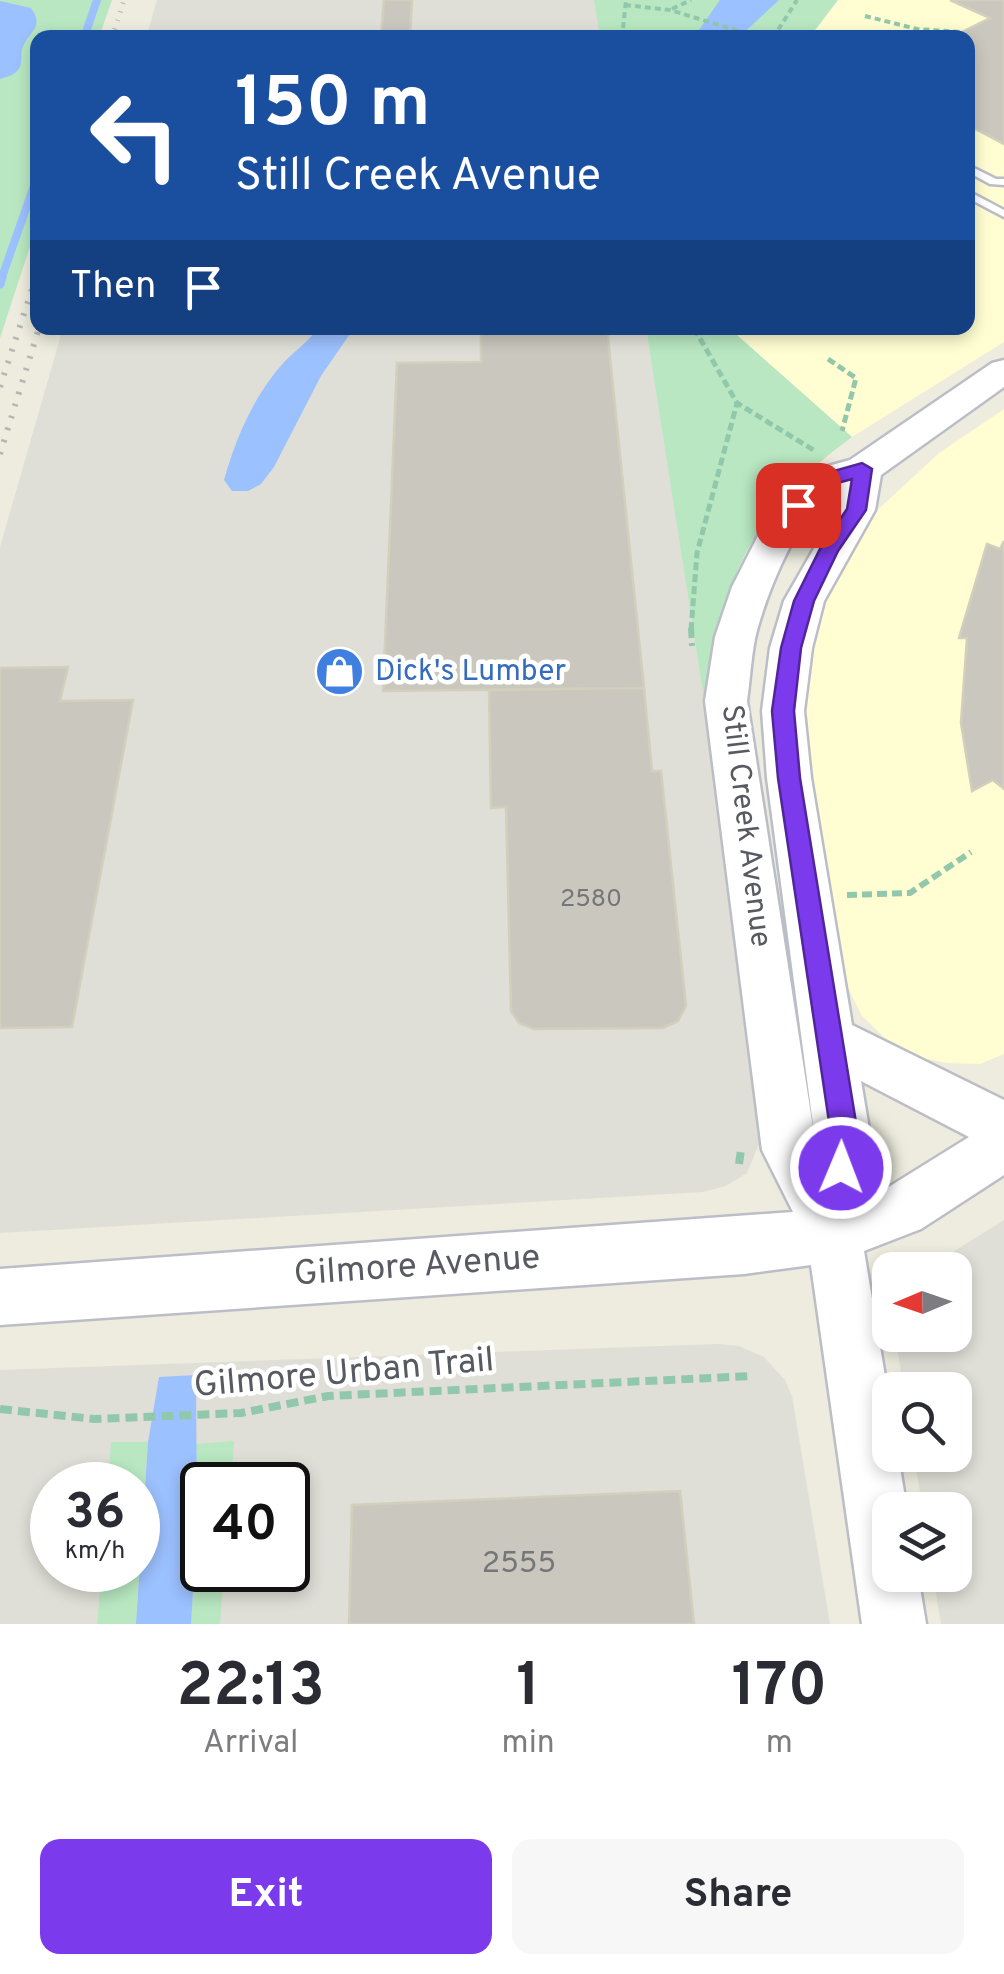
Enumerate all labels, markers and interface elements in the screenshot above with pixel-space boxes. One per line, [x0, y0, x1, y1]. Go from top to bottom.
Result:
text: 150 m [235, 62, 430, 151]
icon: left [70, 70, 200, 200]
text: Still Creek Avenue [235, 149, 601, 206]
icon: arrive [176, 260, 231, 315]
text: Then [70, 263, 156, 312]
pin [756, 463, 841, 548]
icon: arrive [771, 478, 826, 533]
shop icon: Dick's Lumber [314, 646, 366, 698]
place label: Dick's Lumber [375, 654, 567, 691]
street label: Still Creek Avenue [712, 703, 778, 949]
house number: 2580 [560, 884, 622, 916]
position arrow [789, 1116, 893, 1220]
street label: Gilmore Avenue [292, 1236, 542, 1298]
north arrow [872, 1252, 972, 1352]
map controls [872, 1252, 972, 1592]
street label: Gilmore Urban Trail [192, 1339, 496, 1409]
button: search [872, 1372, 972, 1472]
speed limit sign: 40 [180, 1462, 310, 1592]
text: 36 [65, 1483, 125, 1546]
button: layers [872, 1492, 972, 1592]
text: km/h [65, 1536, 125, 1568]
house number: 2555 [482, 1546, 556, 1583]
text: 22:13 [177, 1651, 325, 1727]
text: 1 [516, 1651, 540, 1727]
text: 170 [732, 1651, 827, 1727]
text: Arrival [203, 1724, 298, 1764]
text: min [502, 1724, 555, 1764]
text: m [766, 1724, 793, 1764]
button: Exit [40, 1839, 492, 1954]
button: Share [512, 1839, 964, 1954]

